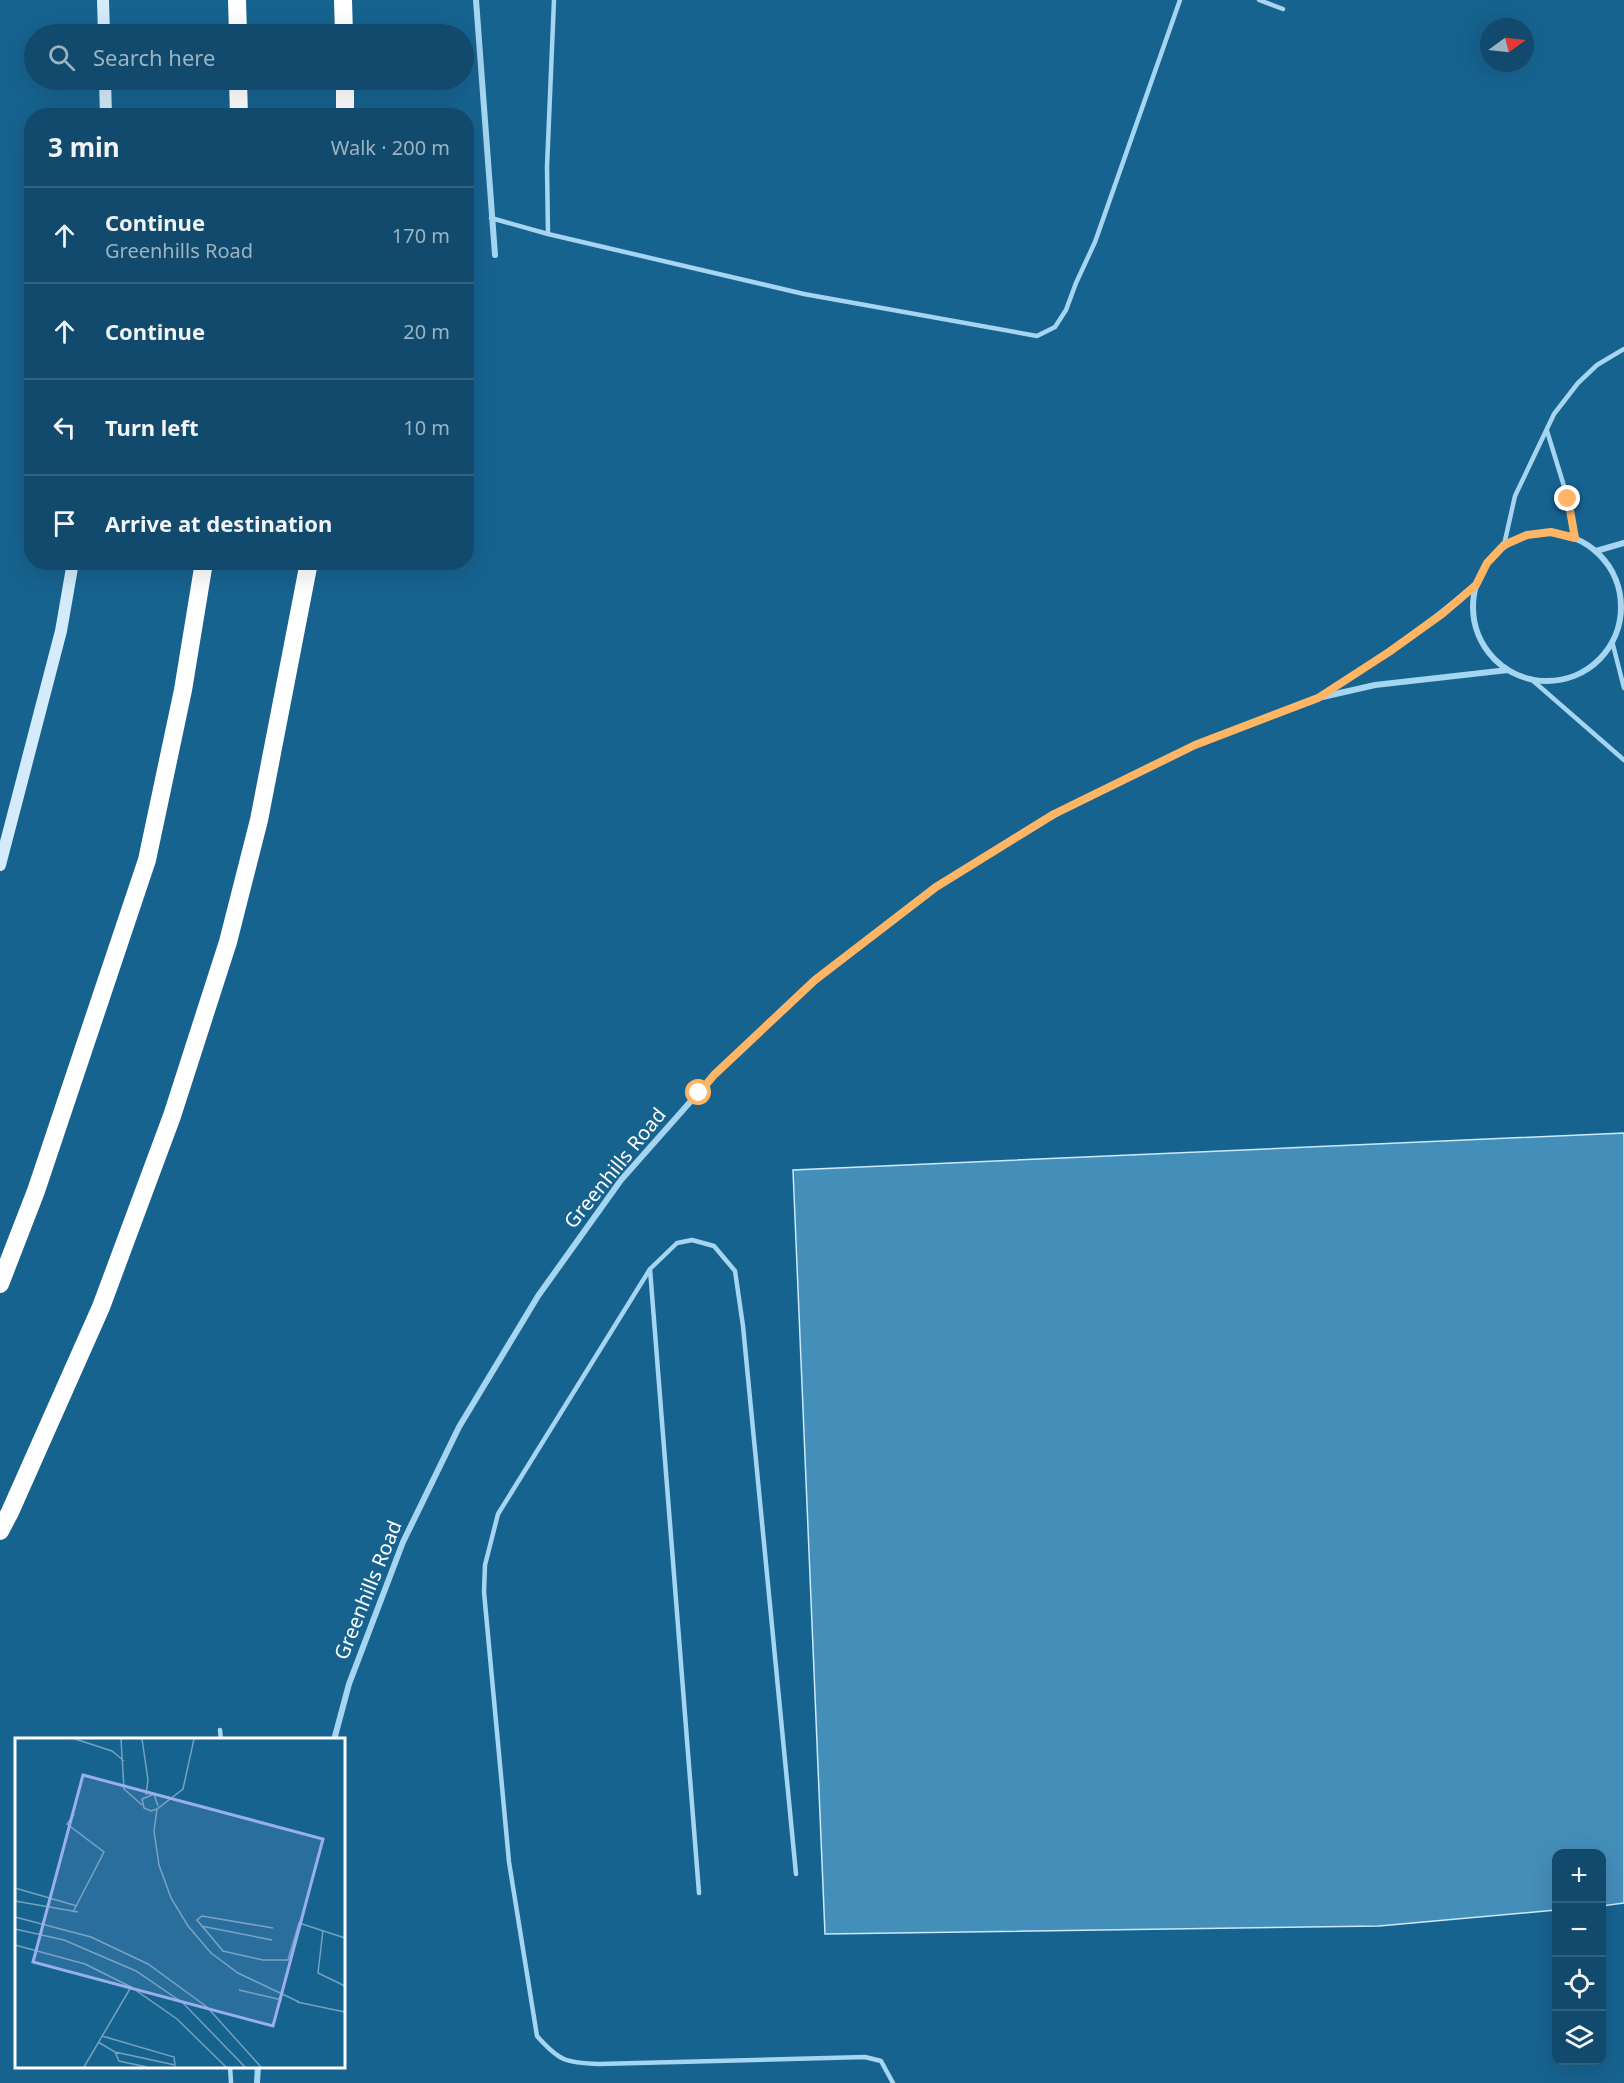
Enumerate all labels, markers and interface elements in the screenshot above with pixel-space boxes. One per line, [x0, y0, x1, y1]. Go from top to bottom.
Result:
north arrow [1480, 18, 1534, 72]
search box [24, 24, 474, 90]
icon: search [45, 41, 78, 74]
text: Search here [93, 42, 215, 72]
text: 3 min [48, 129, 120, 165]
text: Walk · 200 m [331, 134, 450, 161]
text: Continue [105, 207, 205, 237]
icon: ahead [48, 219, 81, 252]
text: 170 m [392, 222, 450, 249]
text: Greenhills Road [105, 237, 253, 264]
icon: ahead [48, 315, 81, 348]
text: Continue [105, 316, 205, 346]
text: 20 m [403, 318, 450, 345]
icon: left [48, 411, 81, 444]
text: Turn left [105, 412, 199, 442]
text: 10 m [403, 414, 450, 441]
route end [1554, 485, 1580, 511]
icon: arrive [48, 507, 81, 540]
text: Arrive at destination [105, 508, 332, 538]
route start [685, 1079, 711, 1105]
street label: Greenhills Road [558, 1102, 672, 1234]
street label: Greenhills Road [327, 1516, 408, 1663]
inset map [15, 1738, 345, 2068]
map controls [1552, 1849, 1606, 2065]
button: + [1552, 1849, 1606, 1903]
button: − [1552, 1903, 1606, 1957]
button: locate [1552, 1957, 1606, 2011]
button: layers [1552, 2011, 1606, 2065]

